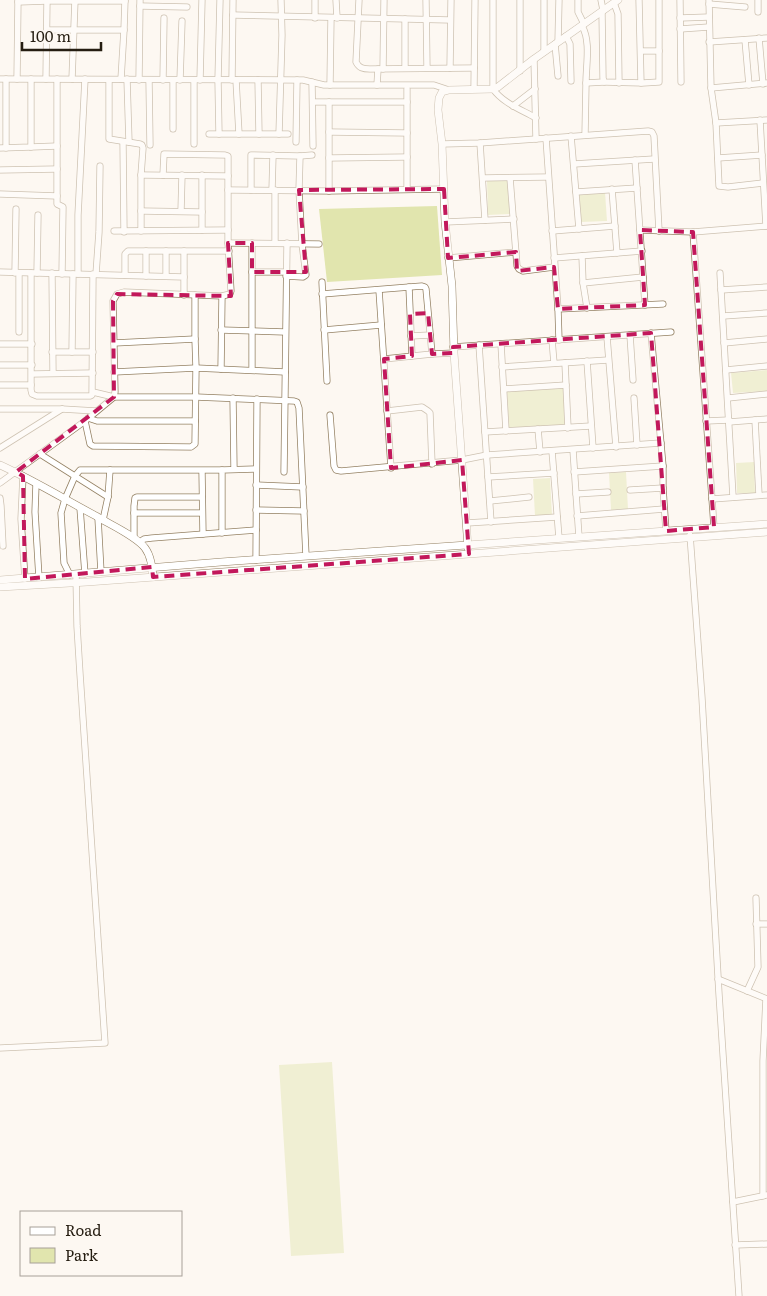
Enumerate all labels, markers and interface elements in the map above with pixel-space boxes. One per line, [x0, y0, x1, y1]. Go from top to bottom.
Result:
scale bar [22, 20, 101, 52]
text: 100 m [30, 24, 71, 47]
legend [20, 1211, 182, 1276]
text: Road [65, 1218, 101, 1241]
text: Park [65, 1243, 99, 1266]

